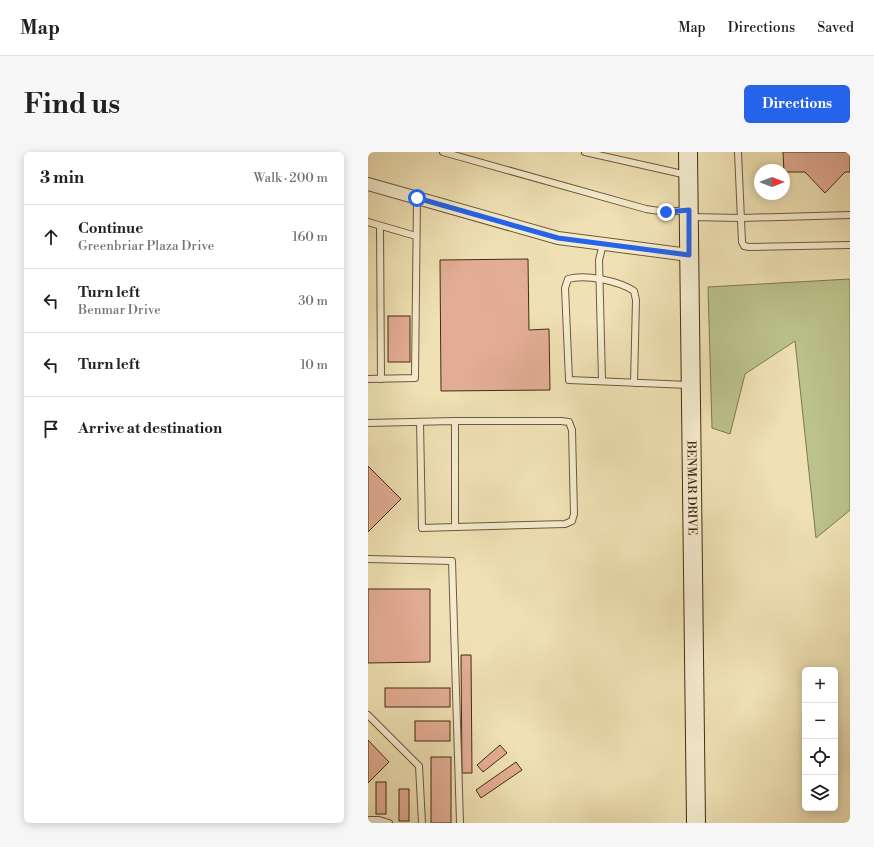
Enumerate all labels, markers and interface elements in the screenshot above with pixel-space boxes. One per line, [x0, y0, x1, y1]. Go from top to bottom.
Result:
text: Map [20, 16, 60, 40]
text: Map [678, 19, 706, 37]
text: Directions [728, 19, 795, 37]
text: Saved [817, 19, 854, 37]
button: Directions [744, 85, 850, 123]
text: Find us [24, 87, 120, 122]
north arrow [754, 164, 790, 200]
text: 3 min [40, 167, 84, 189]
text: Walk · 200 m [254, 170, 328, 186]
route start [408, 189, 426, 207]
route end [657, 203, 675, 221]
text: Continue [78, 219, 143, 238]
icon: ahead [40, 226, 62, 248]
text: 160 m [292, 229, 328, 245]
text: Greenbriar Plaza Drive [78, 238, 214, 254]
text: Turn left [78, 283, 140, 302]
icon: left [40, 290, 62, 312]
text: 30 m [298, 293, 328, 309]
text: Benmar Drive [78, 302, 161, 318]
icon: left [40, 354, 62, 376]
text: Turn left [78, 355, 140, 374]
text: 10 m [300, 357, 328, 373]
icon: arrive [40, 418, 62, 440]
text: Arrive at destination [78, 419, 222, 438]
street label: BENMAR DRIVE [683, 440, 700, 535]
map controls [802, 667, 838, 811]
button: + [802, 667, 838, 703]
button: − [802, 703, 838, 739]
button: locate [802, 739, 838, 775]
button: layers [802, 775, 838, 811]

